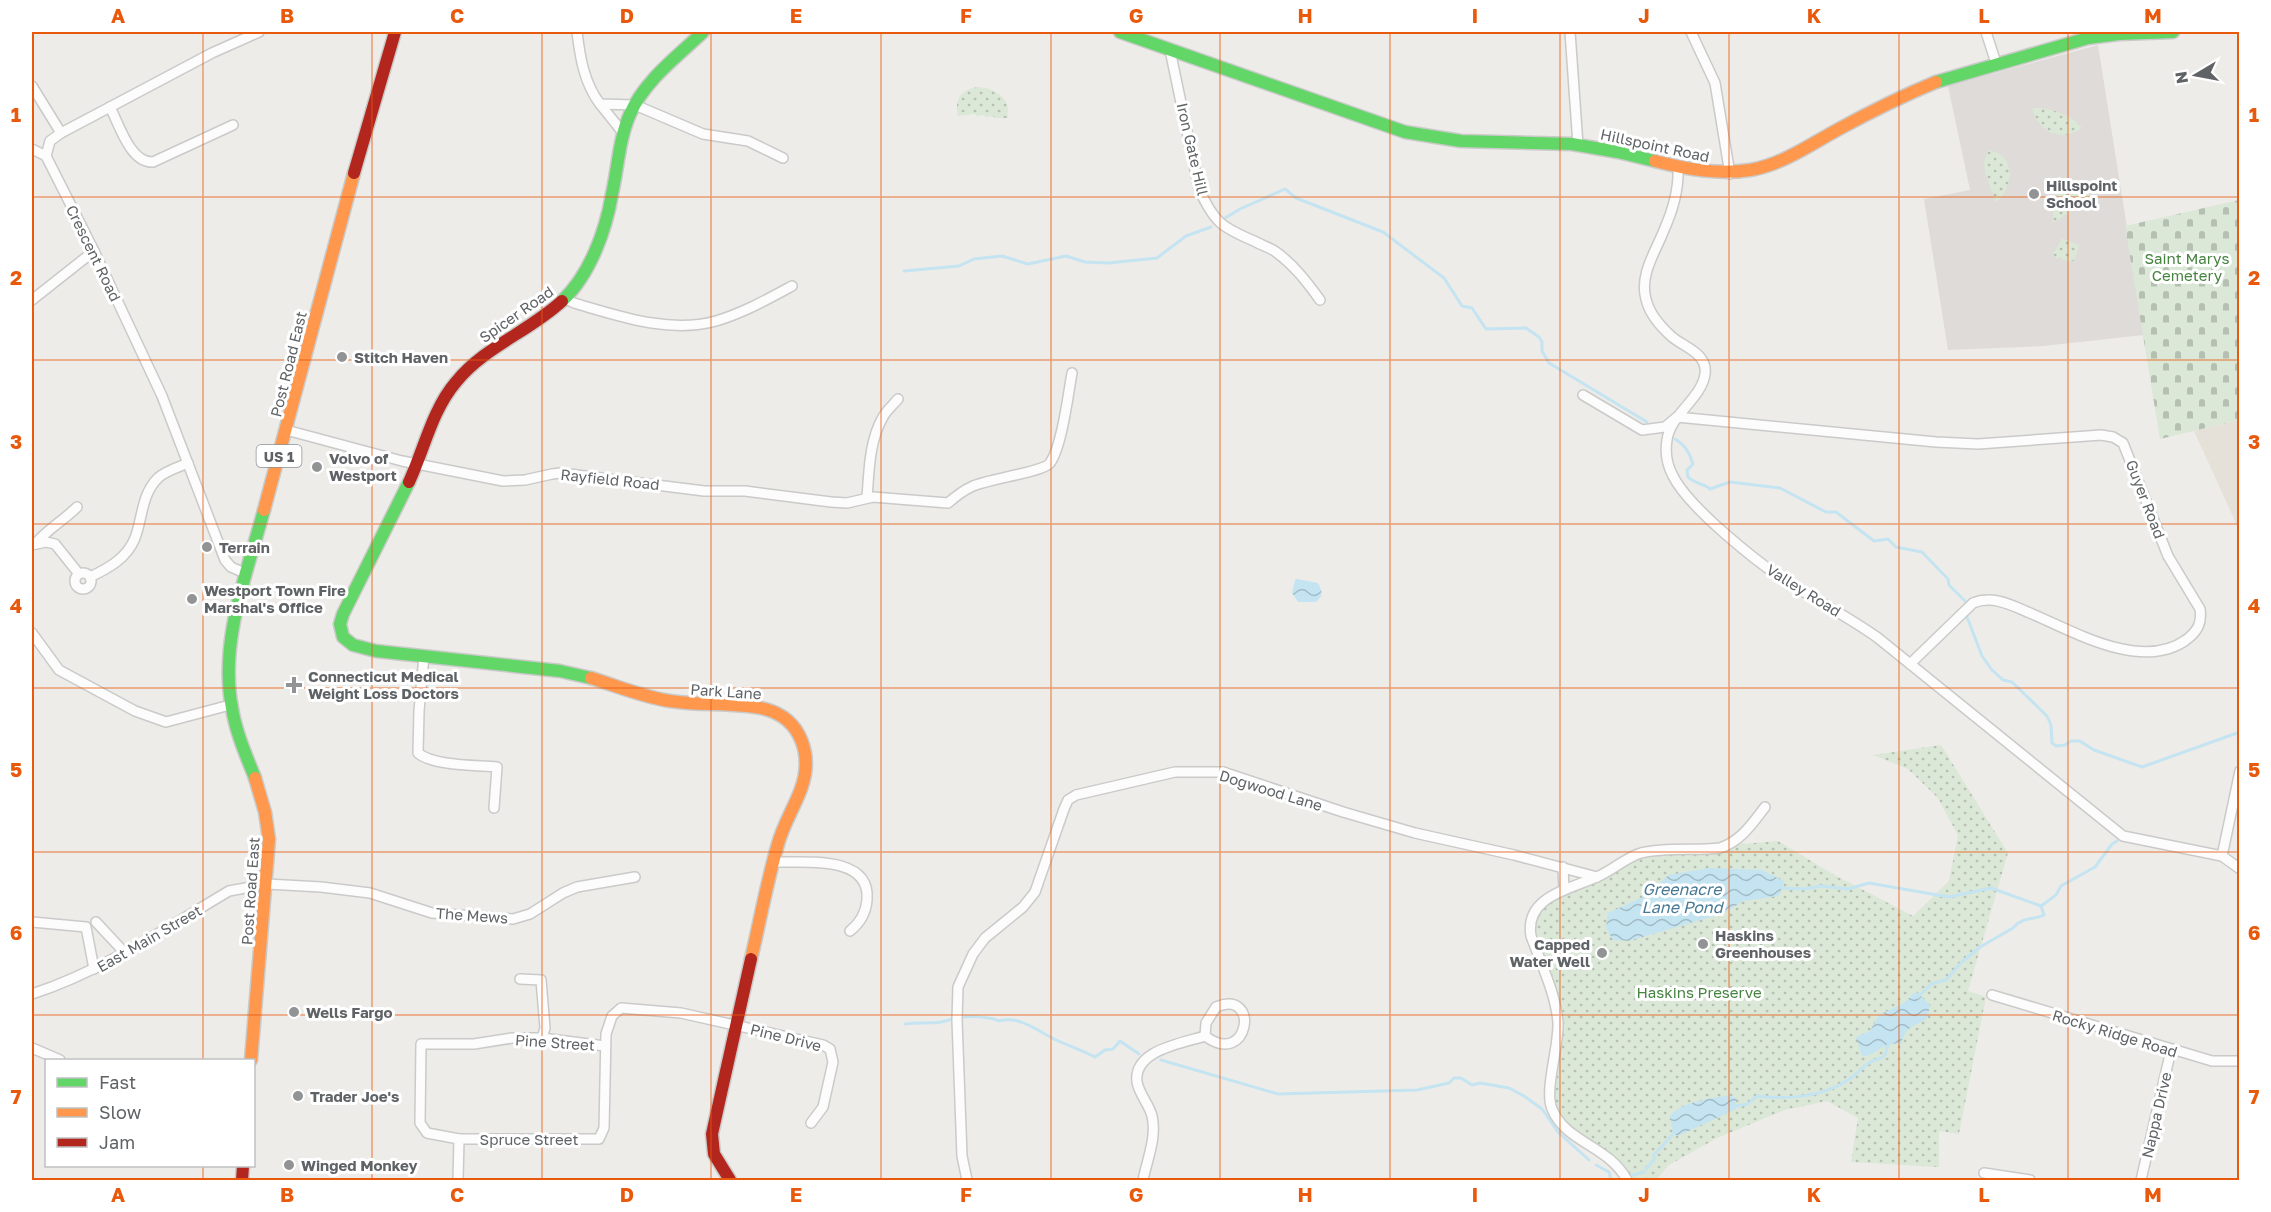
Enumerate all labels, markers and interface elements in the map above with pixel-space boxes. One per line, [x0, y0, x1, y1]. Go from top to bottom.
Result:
text: A [111, 3, 125, 27]
text: B [280, 3, 294, 27]
text: C [450, 3, 464, 27]
text: D [620, 3, 634, 27]
text: E [790, 3, 802, 27]
text: F [960, 3, 972, 27]
text: G [1129, 3, 1143, 27]
text: H [1297, 3, 1313, 27]
text: I [1472, 3, 1478, 27]
text: J [1638, 3, 1650, 27]
text: K [1807, 3, 1822, 27]
text: L [1978, 3, 1990, 27]
text: M [2144, 3, 2162, 27]
north arrow [2166, 45, 2226, 105]
text: N [2170, 70, 2192, 85]
street label: Iron Gate Hill [1174, 101, 1212, 197]
text: 1 [11, 102, 21, 126]
text: 1 [2249, 102, 2259, 126]
street label: Hillspoint Road [1599, 125, 1711, 165]
place label: Hillspoint School [2046, 176, 2117, 211]
marker: Hillspoint School [2027, 187, 2041, 201]
street label: Crescent Road [63, 202, 125, 304]
park label: Saint Marys Cemetery [2145, 249, 2230, 284]
text: 2 [10, 265, 22, 289]
text: 2 [2248, 265, 2260, 289]
street label: Spicer Road [476, 282, 556, 346]
street label: Post Road East [266, 309, 310, 419]
place label: Stitch Haven [354, 348, 448, 366]
marker: Stitch Haven [335, 350, 349, 364]
text: 3 [10, 429, 22, 453]
text: 3 [2248, 429, 2260, 453]
road number: US 1 [256, 445, 302, 467]
place label: Volvo of Westport [329, 449, 397, 484]
street label: Guyer Road [2123, 457, 2169, 541]
marker: Volvo of Westport [310, 460, 324, 474]
street label: Rayfield Road [560, 465, 660, 493]
place label: Terrain [219, 538, 270, 556]
marker: Terrain [200, 540, 214, 554]
street label: Valley Road [1763, 560, 1845, 620]
place label: Westport Town Fire Marshal's Office [204, 581, 346, 616]
marker: Westport Town Fire Marshal's Office [185, 592, 199, 606]
text: 4 [10, 593, 22, 617]
text: 4 [2248, 593, 2260, 617]
place label: Connecticut Medical Weight Loss Doctors [308, 667, 459, 702]
marker: Connecticut Medical Weight Loss Doctors [285, 676, 303, 694]
street label: Park Lane [690, 680, 763, 702]
text: 5 [10, 757, 22, 781]
text: 5 [2248, 757, 2260, 781]
street label: Dogwood Lane [1217, 766, 1325, 814]
street label: Post Road East [237, 836, 263, 946]
water label: Greenacre Lane Pond [1641, 879, 1725, 917]
street label: East Main Street [93, 901, 205, 975]
street label: The Mews [435, 903, 509, 927]
text: 6 [10, 920, 22, 944]
text: 6 [2248, 920, 2260, 944]
place label: Haskins Greenhouses [1715, 926, 1811, 961]
place label: Capped Water Well [1509, 935, 1590, 970]
marker: Haskins Greenhouses [1696, 937, 1710, 951]
marker: Capped Water Well [1595, 946, 1609, 960]
park label: Haskins Preserve [1636, 983, 1762, 1001]
place label: Wells Fargo [306, 1003, 392, 1021]
marker: Wells Fargo [287, 1005, 301, 1019]
street label: Rocky Ridge Road [2050, 1005, 2180, 1061]
street label: Pine Drive [749, 1019, 824, 1055]
street label: Pine Street [515, 1030, 595, 1054]
legend [45, 1059, 255, 1167]
street label: Nappa Drive [2137, 1070, 2175, 1160]
text: Fast [99, 1071, 136, 1093]
text: 7 [11, 1084, 22, 1108]
text: 7 [2249, 1084, 2260, 1108]
place label: Trader Joe's [310, 1087, 399, 1105]
marker: Trader Joe's [291, 1089, 305, 1103]
text: Slow [99, 1101, 142, 1123]
street label: Spruce Street [480, 1130, 578, 1148]
text: Jam [99, 1131, 135, 1153]
place label: Winged Monkey [301, 1156, 418, 1174]
marker: Winged Monkey [282, 1158, 296, 1172]
text: A [111, 1182, 125, 1206]
text: B [280, 1182, 294, 1206]
text: C [450, 1182, 464, 1206]
text: D [620, 1182, 634, 1206]
text: E [790, 1182, 802, 1206]
text: F [960, 1182, 972, 1206]
text: G [1129, 1182, 1143, 1206]
text: H [1297, 1182, 1313, 1206]
text: I [1472, 1182, 1478, 1206]
text: J [1638, 1182, 1650, 1206]
text: K [1807, 1182, 1822, 1206]
text: L [1978, 1182, 1990, 1206]
text: M [2144, 1182, 2162, 1206]

